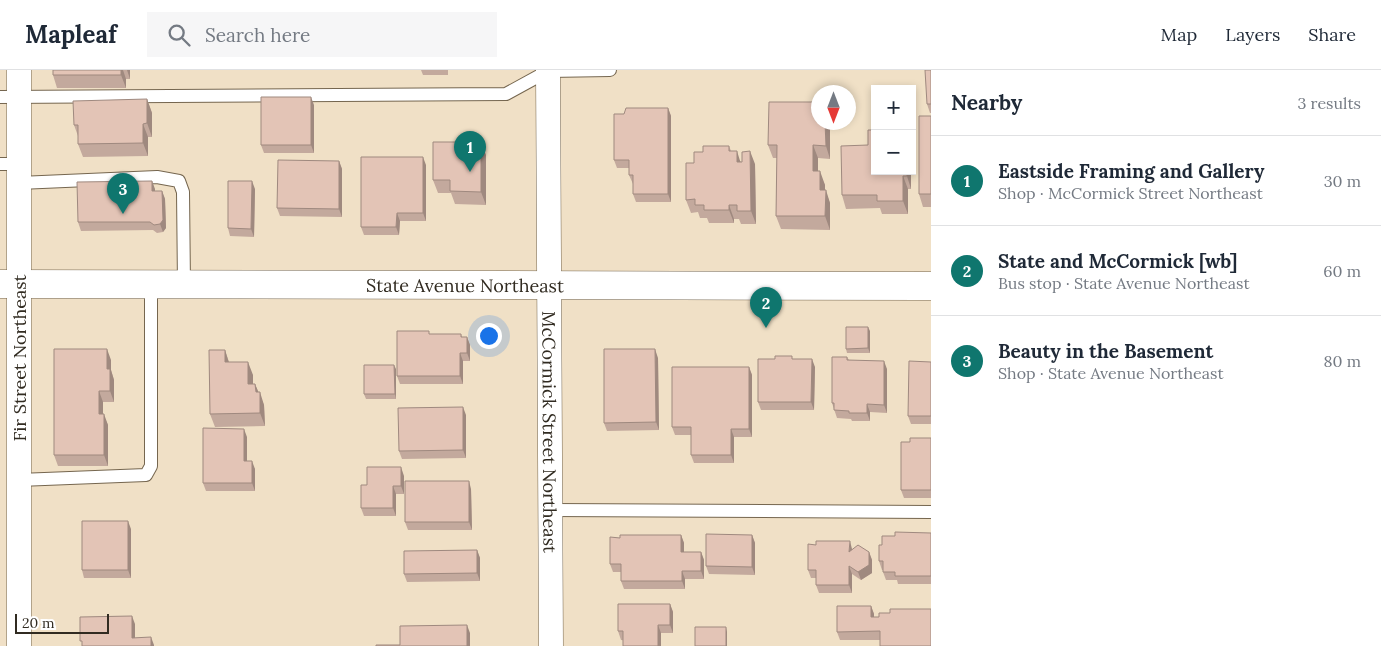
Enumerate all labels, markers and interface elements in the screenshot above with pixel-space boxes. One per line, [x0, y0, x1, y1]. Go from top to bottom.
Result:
search box [147, 12, 497, 57]
text: Mapleaf [25, 19, 117, 50]
icon: search [165, 21, 193, 49]
text: Search here [205, 23, 310, 47]
text: Map [1161, 23, 1197, 46]
text: Layers [1225, 23, 1280, 46]
text: Share [1308, 23, 1356, 46]
north arrow [811, 85, 856, 130]
map controls [871, 85, 916, 175]
button: + [871, 85, 916, 130]
text: Nearby [951, 89, 1022, 116]
text: 3 results [1297, 93, 1361, 113]
button: − [871, 130, 916, 175]
pin: 1 [454, 131, 486, 172]
text: Eastside Framing and Gallery [998, 159, 1264, 183]
text: 1 [964, 171, 970, 191]
text: 30 m [1324, 171, 1361, 191]
pin: 3 [107, 173, 139, 214]
text: Shop · McCormick Street Northeast [998, 183, 1263, 203]
text: State and McCormick [wb] [998, 249, 1237, 273]
text: 2 [963, 261, 971, 281]
text: 60 m [1323, 261, 1361, 281]
street label: State Avenue Northeast [366, 273, 564, 297]
text: Bus stop · State Avenue Northeast [998, 273, 1250, 293]
street label: Fir Street Northeast [8, 274, 31, 442]
pin: 2 [750, 287, 782, 328]
street label: McCormick Street Northeast [538, 311, 562, 553]
your location [476, 323, 502, 349]
text: Beauty in the Basement [998, 339, 1213, 363]
text: 3 [963, 351, 971, 371]
text: 80 m [1324, 351, 1361, 371]
text: Shop · State Avenue Northeast [998, 363, 1224, 383]
scale bar [15, 611, 109, 634]
text: 20 m [22, 614, 54, 632]

